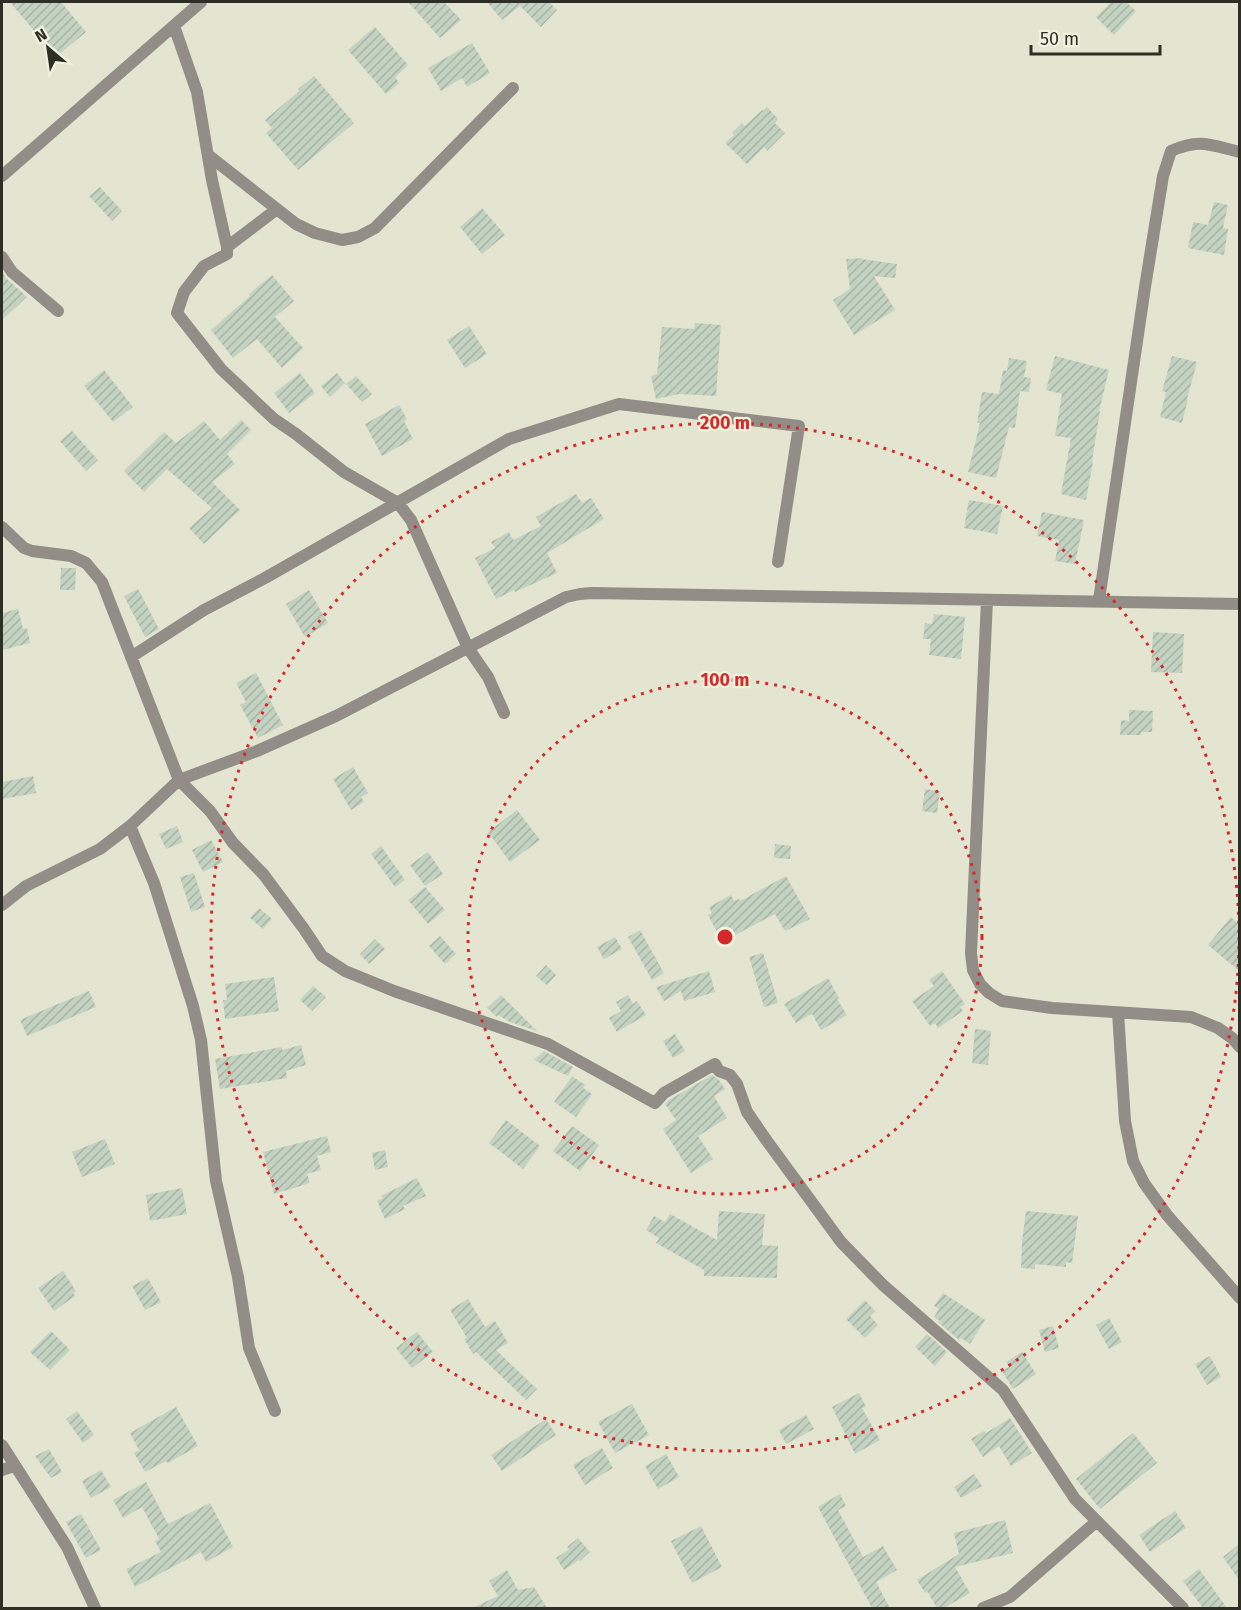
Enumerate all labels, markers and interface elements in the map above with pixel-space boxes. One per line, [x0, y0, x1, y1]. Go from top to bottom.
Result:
north arrow [18, 18, 78, 78]
scale bar [1031, 18, 1160, 56]
text: N [32, 24, 50, 46]
text: 50 m [1040, 28, 1079, 50]
text: 200 m [700, 412, 750, 434]
text: 100 m [701, 669, 749, 691]
centre of rings [715, 927, 735, 947]

